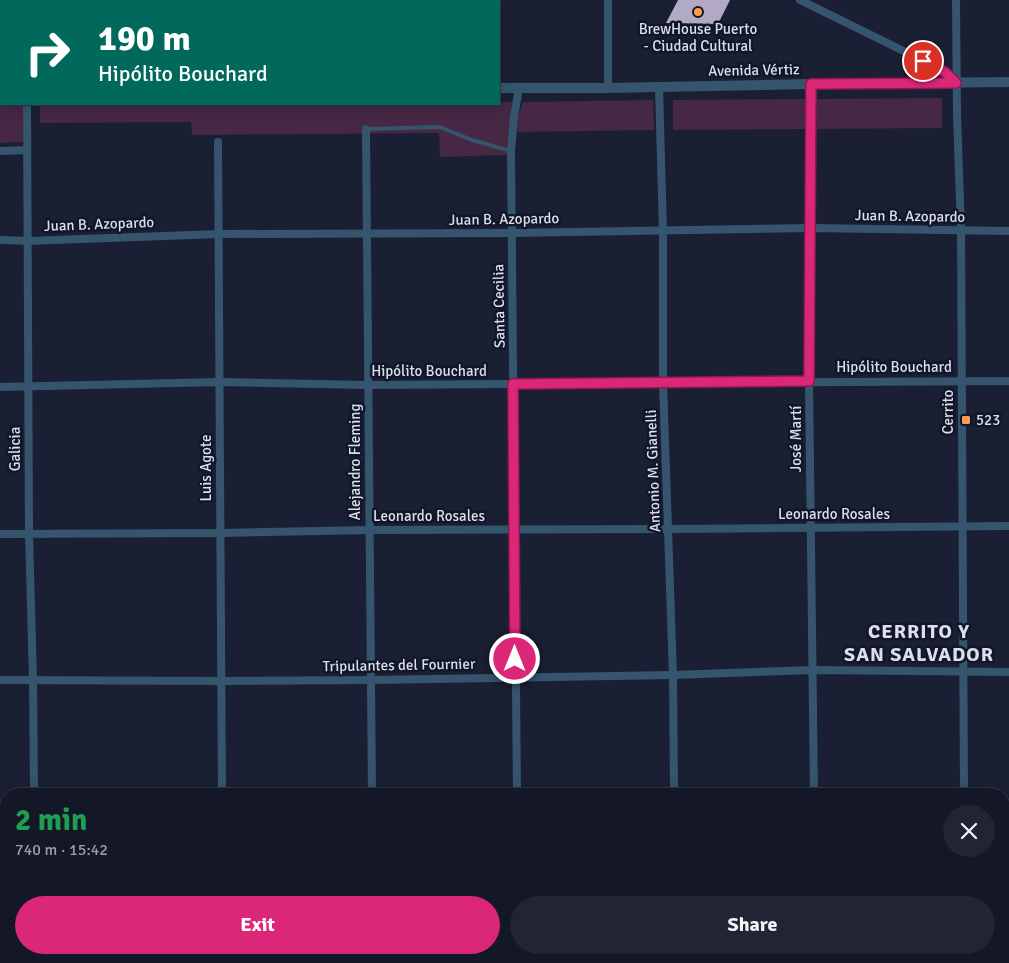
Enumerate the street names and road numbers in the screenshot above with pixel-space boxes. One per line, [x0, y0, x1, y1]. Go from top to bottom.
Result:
street label: Avenida Vértiz [708, 60, 800, 80]
street label: Juan B. Azopardo [855, 206, 966, 226]
street label: Juan B. Azopardo [449, 209, 560, 229]
street label: Juan B. Azopardo [43, 213, 155, 235]
street label: Santa Cecilia [489, 264, 509, 348]
street label: Hipólito Bouchard [836, 358, 952, 376]
street label: Hipólito Bouchard [371, 362, 487, 380]
street label: Cerrito [939, 389, 957, 434]
street label: Alejandro Fleming [346, 404, 364, 520]
street label: José Martí [787, 406, 805, 472]
street label: Antonio M. Gianelli [642, 409, 664, 533]
street label: Galicia [6, 427, 24, 471]
street label: Luis Agote [197, 435, 215, 501]
street label: Leonardo Rosales [778, 505, 890, 523]
street label: Leonardo Rosales [373, 507, 485, 525]
street label: Tripulantes del Fournier [322, 655, 476, 675]

